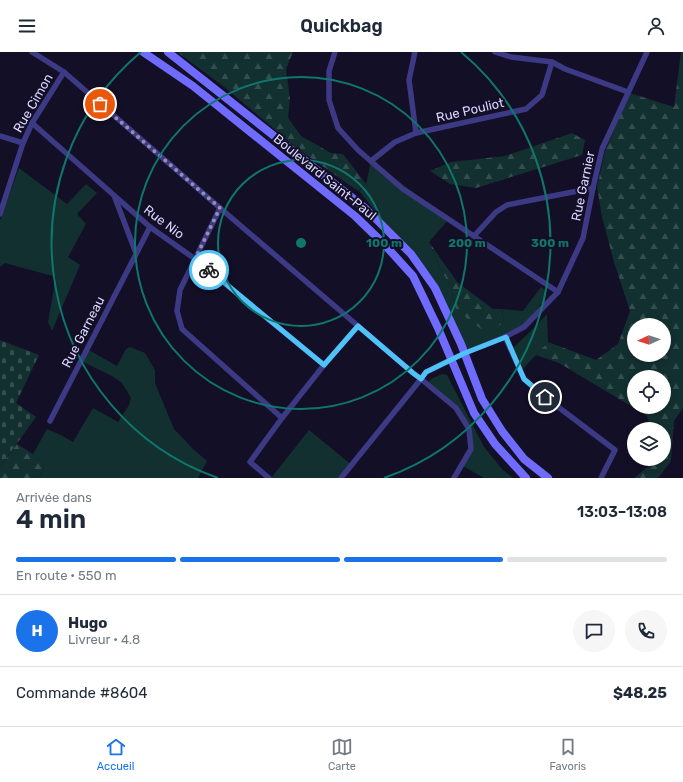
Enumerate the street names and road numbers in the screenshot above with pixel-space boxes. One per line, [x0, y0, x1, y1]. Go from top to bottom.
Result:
street label: Rue Cimon [10, 71, 56, 135]
street label: Rue Pouliot [435, 95, 505, 125]
street label: Boulevard Saint-Paul [271, 131, 379, 223]
street label: Rue Garnier [568, 150, 598, 222]
street label: Rue Nio [141, 202, 187, 242]
street label: Rue Garneau [59, 294, 107, 370]

